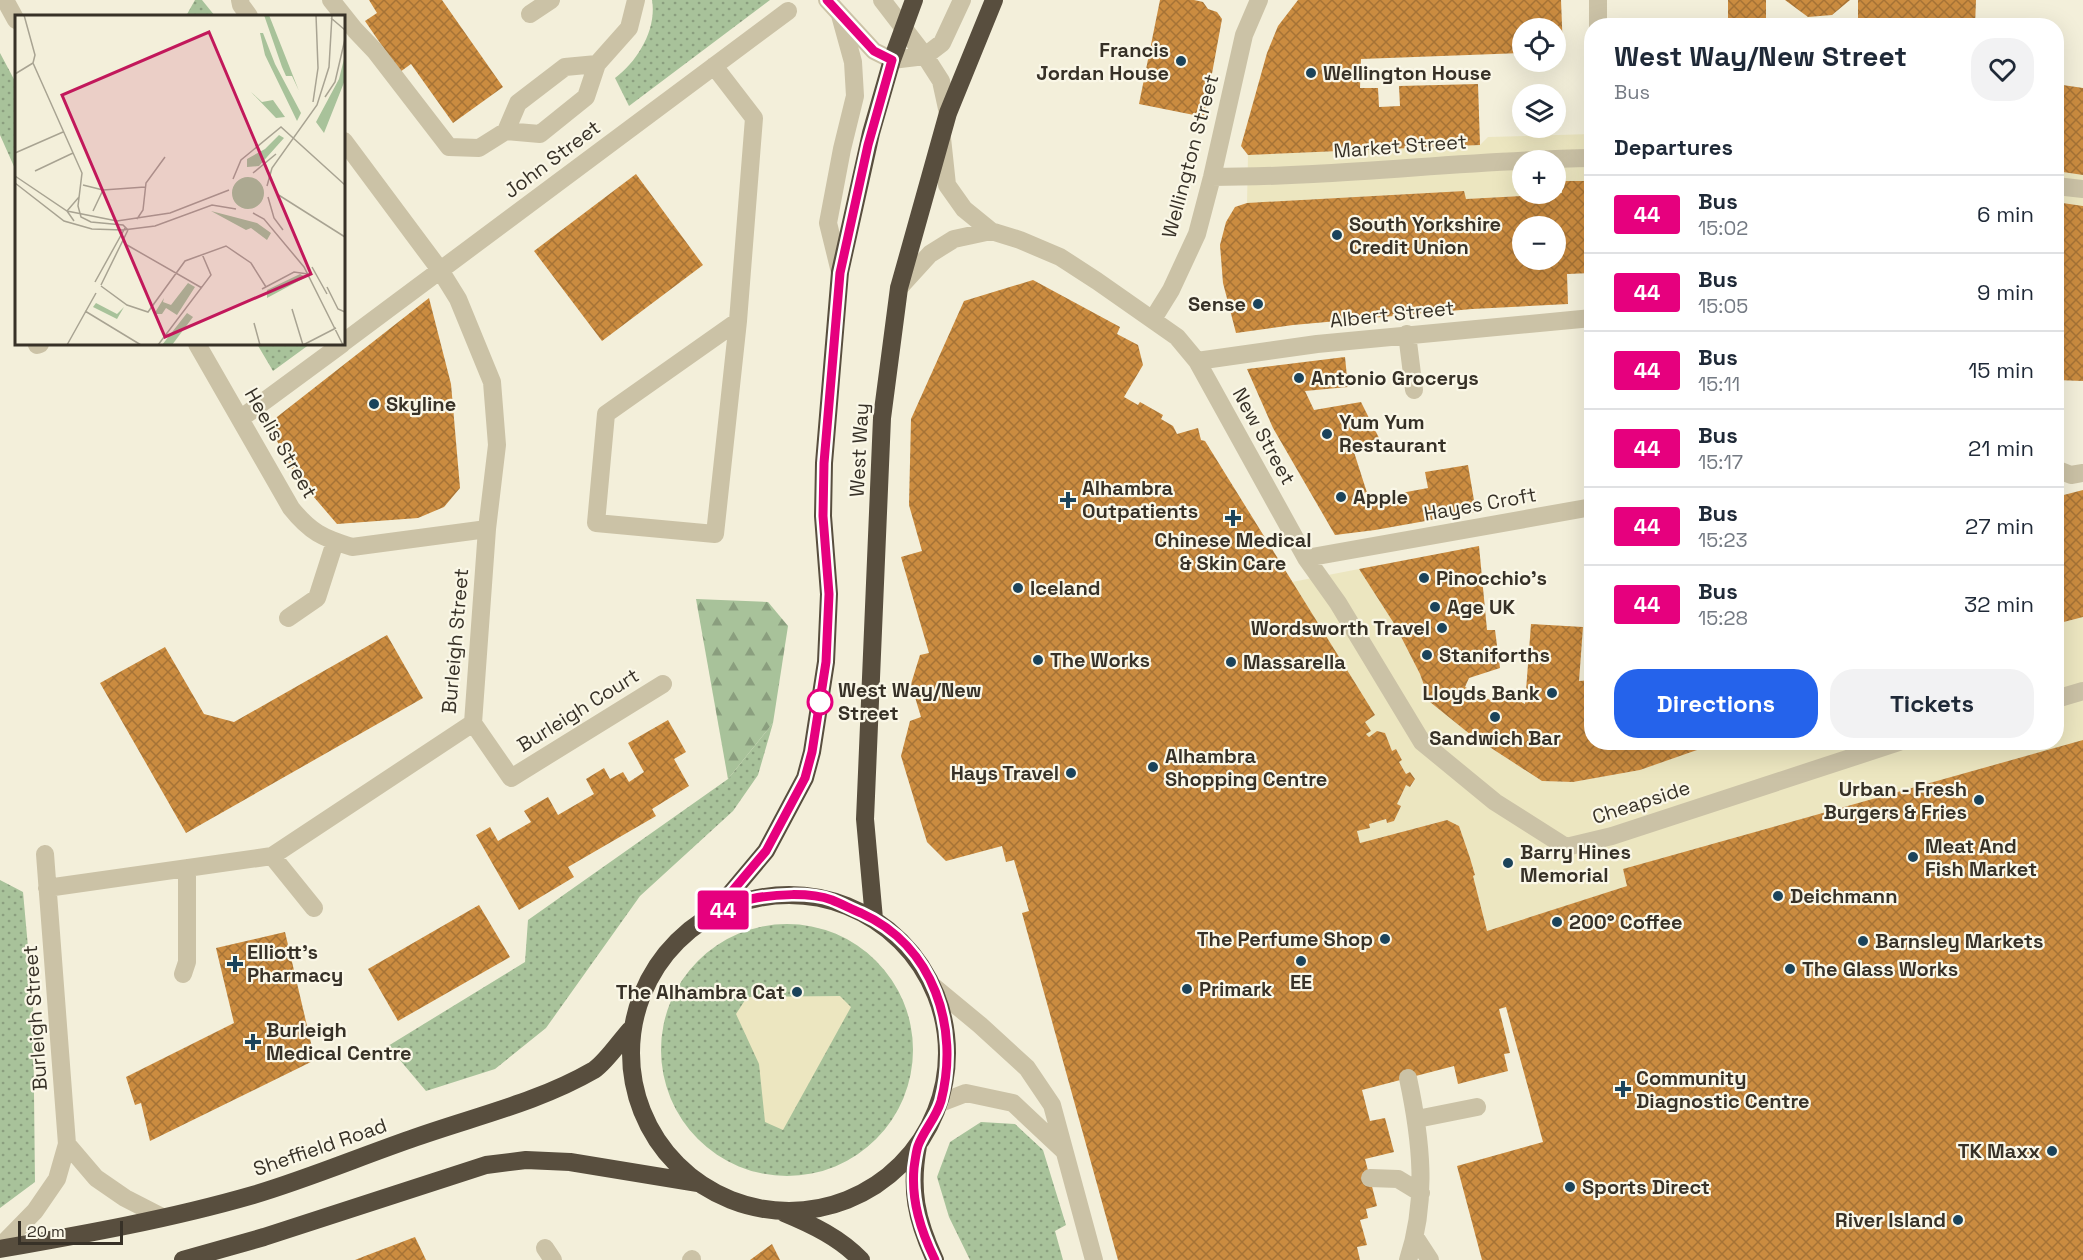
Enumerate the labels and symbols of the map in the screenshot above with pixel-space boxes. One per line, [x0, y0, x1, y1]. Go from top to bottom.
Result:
inset map [15, 15, 345, 345]
place label: Francis Jordan House [1036, 37, 1169, 86]
marker: Francis Jordan House [1174, 54, 1188, 68]
place label: Wellington House [1323, 60, 1492, 86]
marker: Wellington House [1304, 66, 1318, 80]
street label: Wellington Street [1156, 71, 1224, 241]
street label: John Street [498, 114, 606, 204]
street label: Market Street [1333, 128, 1467, 164]
place label: South Yorkshire Credit Union [1349, 211, 1501, 260]
marker: South Yorkshire Credit Union [1330, 228, 1344, 242]
place label: Sense [1188, 291, 1246, 317]
street label: Albert Street [1328, 295, 1456, 333]
marker: Sense [1251, 297, 1265, 311]
place label: Antonio Grocerys [1311, 365, 1479, 391]
marker: Antonio Grocerys [1292, 371, 1306, 385]
street label: Heelis Street [239, 383, 323, 503]
street label: New Street [1227, 383, 1301, 489]
place label: Skyline [386, 391, 456, 417]
marker: Skyline [367, 397, 381, 411]
street label: West Way [844, 402, 874, 498]
place label: Yum Yum Restaurant [1339, 409, 1447, 458]
marker: Yum Yum Restaurant [1320, 427, 1334, 441]
place label: Alhambra Outpatients [1082, 475, 1198, 524]
street label: Hayes Croft [1422, 481, 1538, 527]
place label: Apple [1353, 484, 1408, 510]
marker: Apple [1334, 490, 1348, 504]
marker: Alhambra Outpatients [1059, 491, 1077, 509]
marker: Chinese Medical & Skin Care [1226, 511, 1240, 525]
place label: Chinese Medical & Skin Care [1154, 527, 1312, 576]
place label: Pinocchio's [1436, 565, 1547, 591]
street label: Burleigh Street [436, 567, 474, 715]
marker: Pinocchio's [1417, 571, 1431, 585]
place label: Iceland [1030, 575, 1101, 601]
marker: Iceland [1011, 581, 1025, 595]
place label: Age UK [1447, 594, 1516, 620]
marker: Age UK [1428, 600, 1442, 614]
place label: Wordsworth Travel [1251, 615, 1430, 641]
marker: Wordsworth Travel [1435, 621, 1449, 635]
place label: Staniforths [1439, 642, 1550, 668]
place label: The Works [1050, 647, 1150, 673]
marker: Staniforths [1420, 648, 1434, 662]
place label: Massarella [1243, 649, 1346, 675]
marker: The Works [1031, 653, 1045, 667]
marker: Massarella [1224, 655, 1238, 669]
street label: Burleigh Court [512, 662, 644, 758]
place label: West Way/New Street [838, 677, 982, 726]
place label: Lloyds Bank [1423, 680, 1540, 706]
marker: Lloyds Bank [1545, 686, 1559, 700]
marker: West Way/New Street [807, 689, 833, 715]
marker: Sandwich Bar [1488, 710, 1502, 724]
place label: Sandwich Bar [1429, 725, 1561, 751]
place label: Alhambra Shopping Centre [1165, 743, 1327, 792]
place label: Hays Travel [951, 760, 1059, 786]
marker: Alhambra Shopping Centre [1146, 760, 1160, 774]
marker: Hays Travel [1064, 766, 1078, 780]
street label: Cheapside [1589, 774, 1693, 830]
place label: Urban - Fresh Burgers & Fries [1823, 776, 1967, 825]
marker: Urban - Fresh Burgers & Fries [1972, 793, 1986, 807]
place label: Meat And Fish Market [1925, 833, 2037, 882]
place label: Barry Hines Memorial [1520, 839, 1631, 888]
marker: Meat And Fish Market [1906, 850, 1920, 864]
marker: Barry Hines Memorial [1501, 856, 1515, 870]
place label: Deichmann [1790, 883, 1898, 909]
marker: Deichmann [1771, 889, 1785, 903]
line badge: 44 [696, 890, 750, 930]
place label: 200° Coffee [1569, 909, 1683, 935]
marker: 200° Coffee [1550, 915, 1564, 929]
place label: The Perfume Shop [1197, 926, 1373, 952]
place label: Barnsley Markets [1875, 928, 2043, 954]
marker: The Perfume Shop [1378, 932, 1392, 946]
marker: Barnsley Markets [1856, 934, 1870, 948]
place label: Elliott's Pharmacy [247, 939, 343, 988]
street label: Burleigh Street [17, 944, 53, 1092]
marker: EE [1294, 954, 1308, 968]
place label: The Glass Works [1802, 956, 1958, 982]
marker: Elliott's Pharmacy [228, 957, 242, 971]
marker: The Glass Works [1783, 962, 1797, 976]
place label: EE [1290, 969, 1312, 995]
place label: Primark [1199, 976, 1272, 1002]
place label: The Alhambra Cat [616, 979, 785, 1005]
marker: Primark [1180, 982, 1194, 996]
marker: The Alhambra Cat [790, 985, 804, 999]
place label: Burleigh Medical Centre [266, 1017, 412, 1066]
marker: Burleigh Medical Centre [244, 1033, 262, 1051]
place label: Community Diagnostic Centre [1636, 1065, 1810, 1114]
marker: Community Diagnostic Centre [1614, 1080, 1632, 1098]
street label: Sheffield Road [250, 1112, 390, 1182]
place label: TK Maxx [1958, 1138, 2040, 1164]
marker: TK Maxx [2045, 1144, 2059, 1158]
place label: Sports Direct [1582, 1174, 1710, 1200]
marker: Sports Direct [1563, 1180, 1577, 1194]
place label: River Island [1835, 1207, 1946, 1233]
marker: River Island [1951, 1213, 1965, 1227]
scale bar [18, 1218, 123, 1246]

